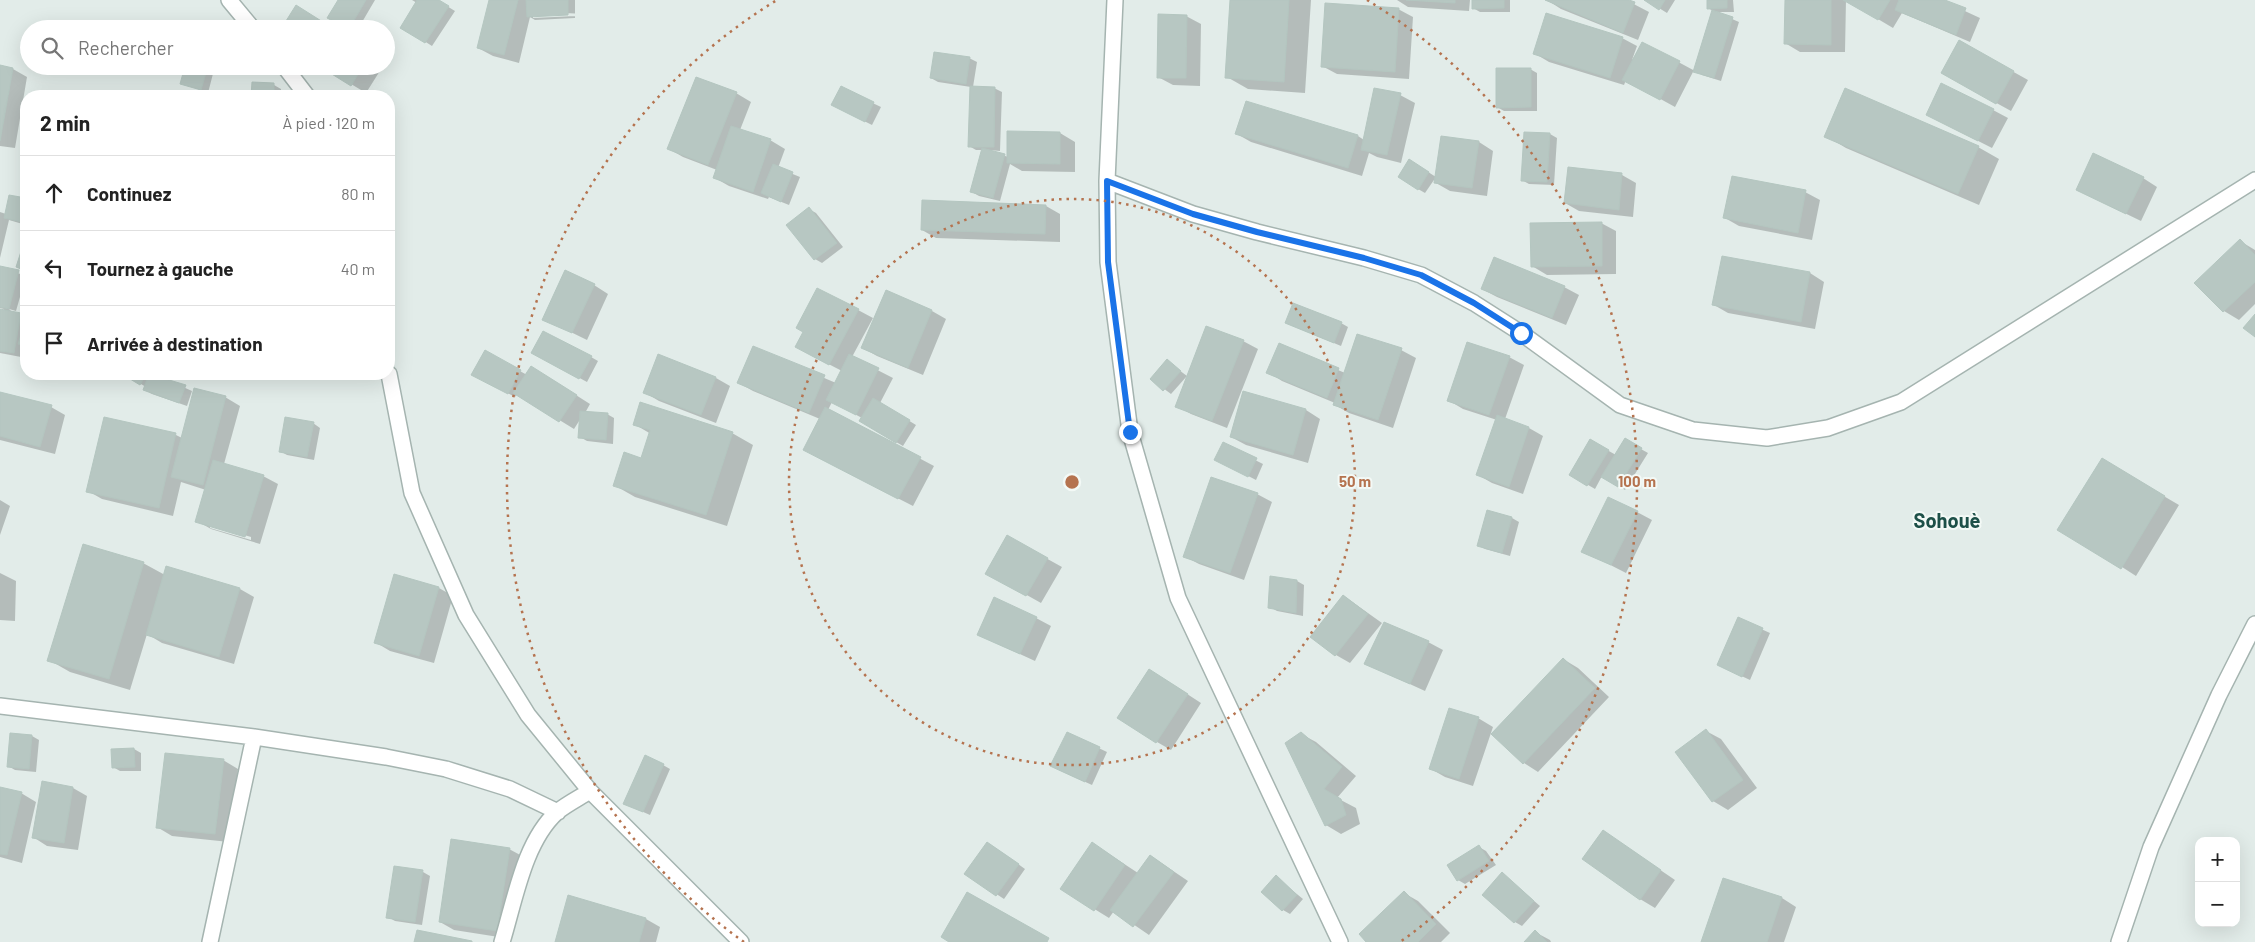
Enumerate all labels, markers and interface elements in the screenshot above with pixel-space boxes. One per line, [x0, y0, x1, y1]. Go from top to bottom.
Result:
search box [20, 20, 395, 75]
icon: search [38, 34, 66, 62]
text: Rechercher [78, 36, 174, 59]
text: 2 min [40, 110, 90, 135]
text: À pied · 120 m [283, 113, 375, 132]
icon: ahead [40, 179, 68, 207]
text: Continuez [87, 182, 171, 205]
text: 80 m [341, 184, 375, 203]
icon: left [40, 254, 68, 282]
text: Tournez à gauche [87, 257, 234, 280]
text: 40 m [341, 259, 375, 278]
route start [1510, 322, 1533, 345]
icon: arrive [40, 329, 68, 357]
text: Arrivée à destination [87, 332, 263, 355]
route end [1119, 421, 1142, 444]
text: 50 m [1339, 472, 1371, 490]
text: 100 m [1618, 472, 1656, 490]
centre of rings [1063, 473, 1081, 491]
district label: Sohouè [1914, 508, 1981, 532]
map controls [2195, 837, 2240, 927]
button: + [2195, 837, 2240, 882]
button: − [2195, 882, 2240, 927]

